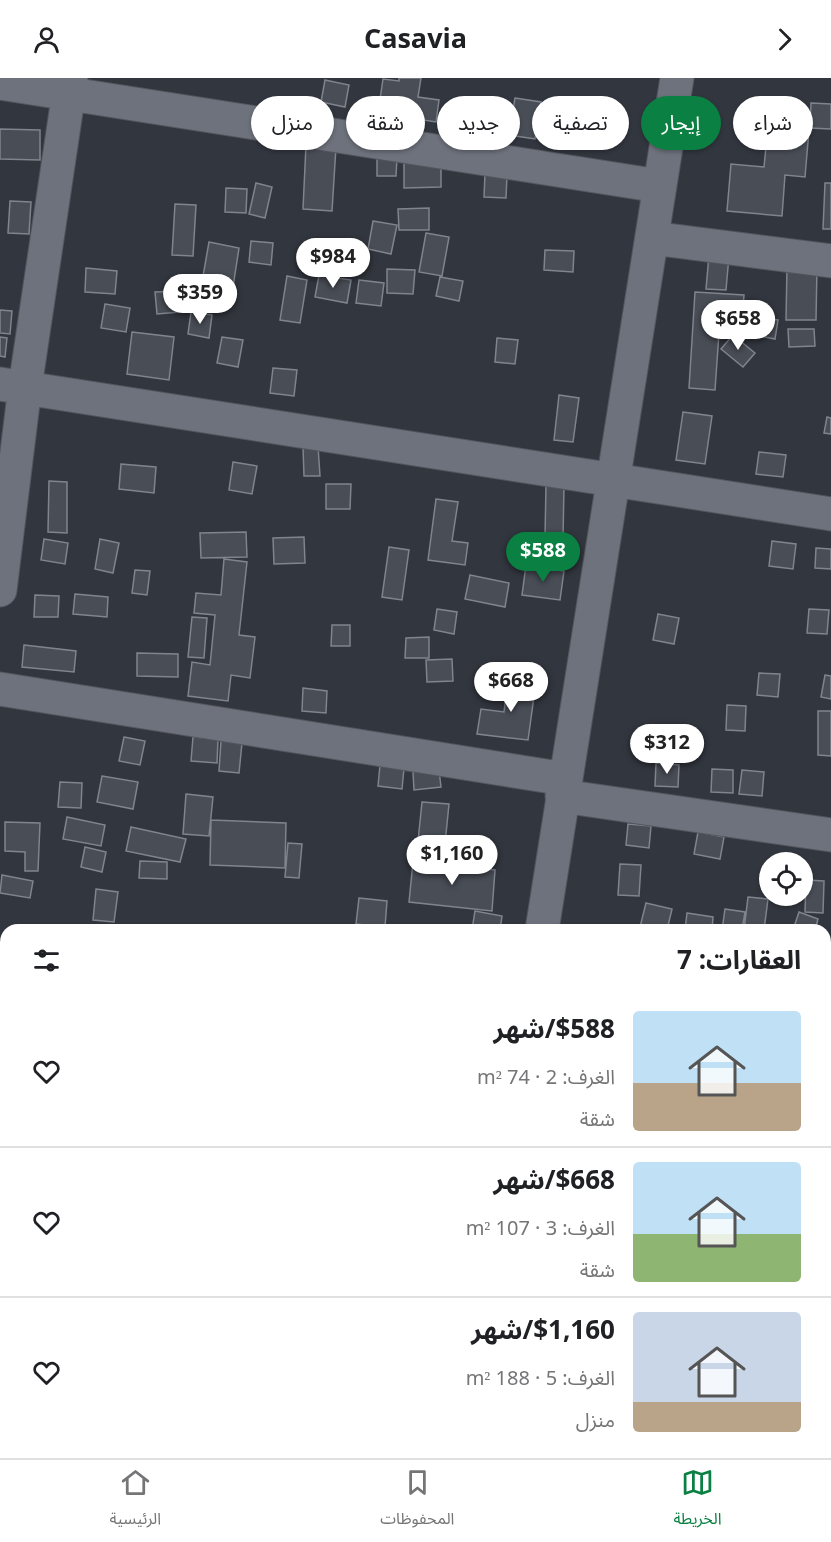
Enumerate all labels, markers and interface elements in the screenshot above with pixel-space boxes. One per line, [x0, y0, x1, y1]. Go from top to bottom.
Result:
text: Casavia [364, 11, 467, 68]
icon: person [30, 23, 63, 56]
icon: forward [768, 23, 801, 56]
chip: منزل [251, 96, 334, 150]
chip: شقة [346, 96, 425, 150]
chip: جديد [437, 96, 520, 150]
chip: تصفية [532, 96, 629, 150]
chip: إيجار [641, 96, 721, 150]
chip: شراء [733, 96, 813, 150]
text: $984 [310, 236, 356, 278]
pin: $984 [297, 238, 369, 289]
text: $359 [177, 272, 223, 314]
pin: $359 [164, 274, 236, 325]
text: $658 [715, 298, 761, 340]
pin: $658 [702, 300, 774, 351]
text: $588 [520, 530, 566, 572]
pin: $588 [507, 532, 579, 583]
text: $668 [488, 660, 534, 702]
pin: $668 [475, 662, 547, 713]
text: $312 [644, 722, 690, 764]
pin: $312 [631, 724, 703, 775]
text: $1,160 [421, 833, 483, 875]
pin: $1,160 [403, 835, 501, 886]
map controls [759, 852, 813, 906]
button: locate [759, 852, 813, 906]
text: العقارات: 7 [677, 933, 801, 988]
icon: filters [30, 944, 63, 977]
text: $588/شهر [494, 1002, 615, 1057]
icon: home [681, 1035, 753, 1107]
icon: heart [30, 1055, 63, 1088]
text: الغرف: 2 · 74 m² [477, 1057, 615, 1099]
text: شقة [580, 1099, 615, 1141]
text: $668/شهر [494, 1153, 615, 1208]
icon: home [681, 1186, 753, 1258]
icon: heart [30, 1206, 63, 1239]
text: الغرف: 3 · 107 m² [466, 1208, 615, 1250]
text: شقة [580, 1250, 615, 1292]
text: $1,160/شهر [471, 1303, 615, 1358]
icon: home [681, 1336, 753, 1408]
icon: heart [30, 1356, 63, 1389]
text: الغرف: 5 · 188 m² [466, 1358, 615, 1400]
text: منزل [576, 1400, 615, 1442]
tab: الرئيسية [110, 1466, 161, 1536]
tab: المحفوظات [380, 1466, 454, 1536]
tab: الخريطة [674, 1466, 721, 1536]

